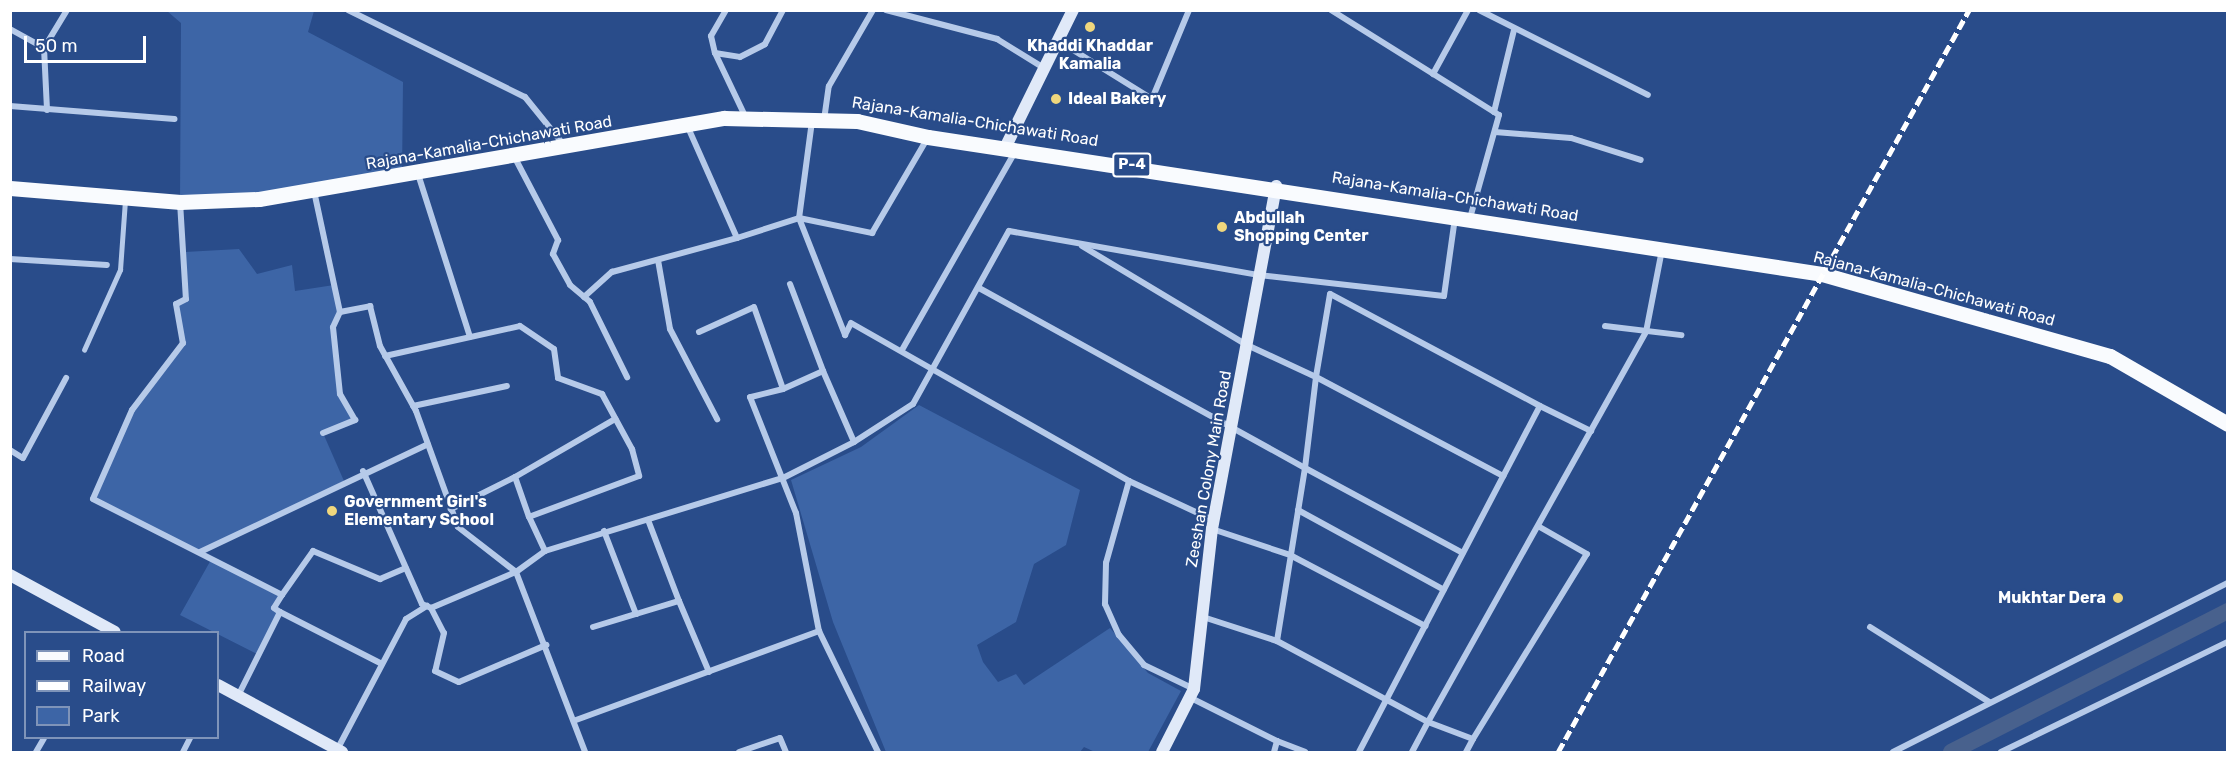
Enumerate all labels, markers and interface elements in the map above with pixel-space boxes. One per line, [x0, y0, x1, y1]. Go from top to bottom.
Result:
marker: Khaddi Khaddar Kamalia [1083, 20, 1097, 34]
scale bar [27, 24, 148, 62]
text: 50 m [35, 35, 78, 57]
place label: Khaddi Khaddar Kamalia [1027, 36, 1153, 74]
place label: Ideal Bakery [1068, 89, 1166, 109]
marker: Ideal Bakery [1049, 92, 1063, 106]
street label: Rajana-Kamalia-Chichawati Road [850, 93, 1100, 151]
street label: Rajana-Kamalia-Chichawati Road [365, 112, 613, 174]
road number: P-4 [1111, 153, 1153, 177]
street label: Rajana-Kamalia-Chichawati Road [1330, 168, 1580, 226]
place label: Abdullah Shopping Center [1234, 208, 1369, 246]
marker: Abdullah Shopping Center [1215, 220, 1229, 234]
street label: Rajana-Kamalia-Chichawati Road [1811, 247, 2057, 331]
street label: Zeeshan Colony Main Road [1182, 369, 1236, 569]
place label: Government Girl's Elementary School [344, 492, 494, 530]
marker: Government Girl's Elementary School [325, 504, 339, 518]
place label: Mukhtar Dera [1998, 588, 2106, 608]
marker: Mukhtar Dera [2111, 591, 2125, 605]
legend [24, 631, 219, 739]
text: Road [82, 645, 125, 667]
text: Railway [82, 675, 146, 697]
text: Park [82, 705, 119, 727]

